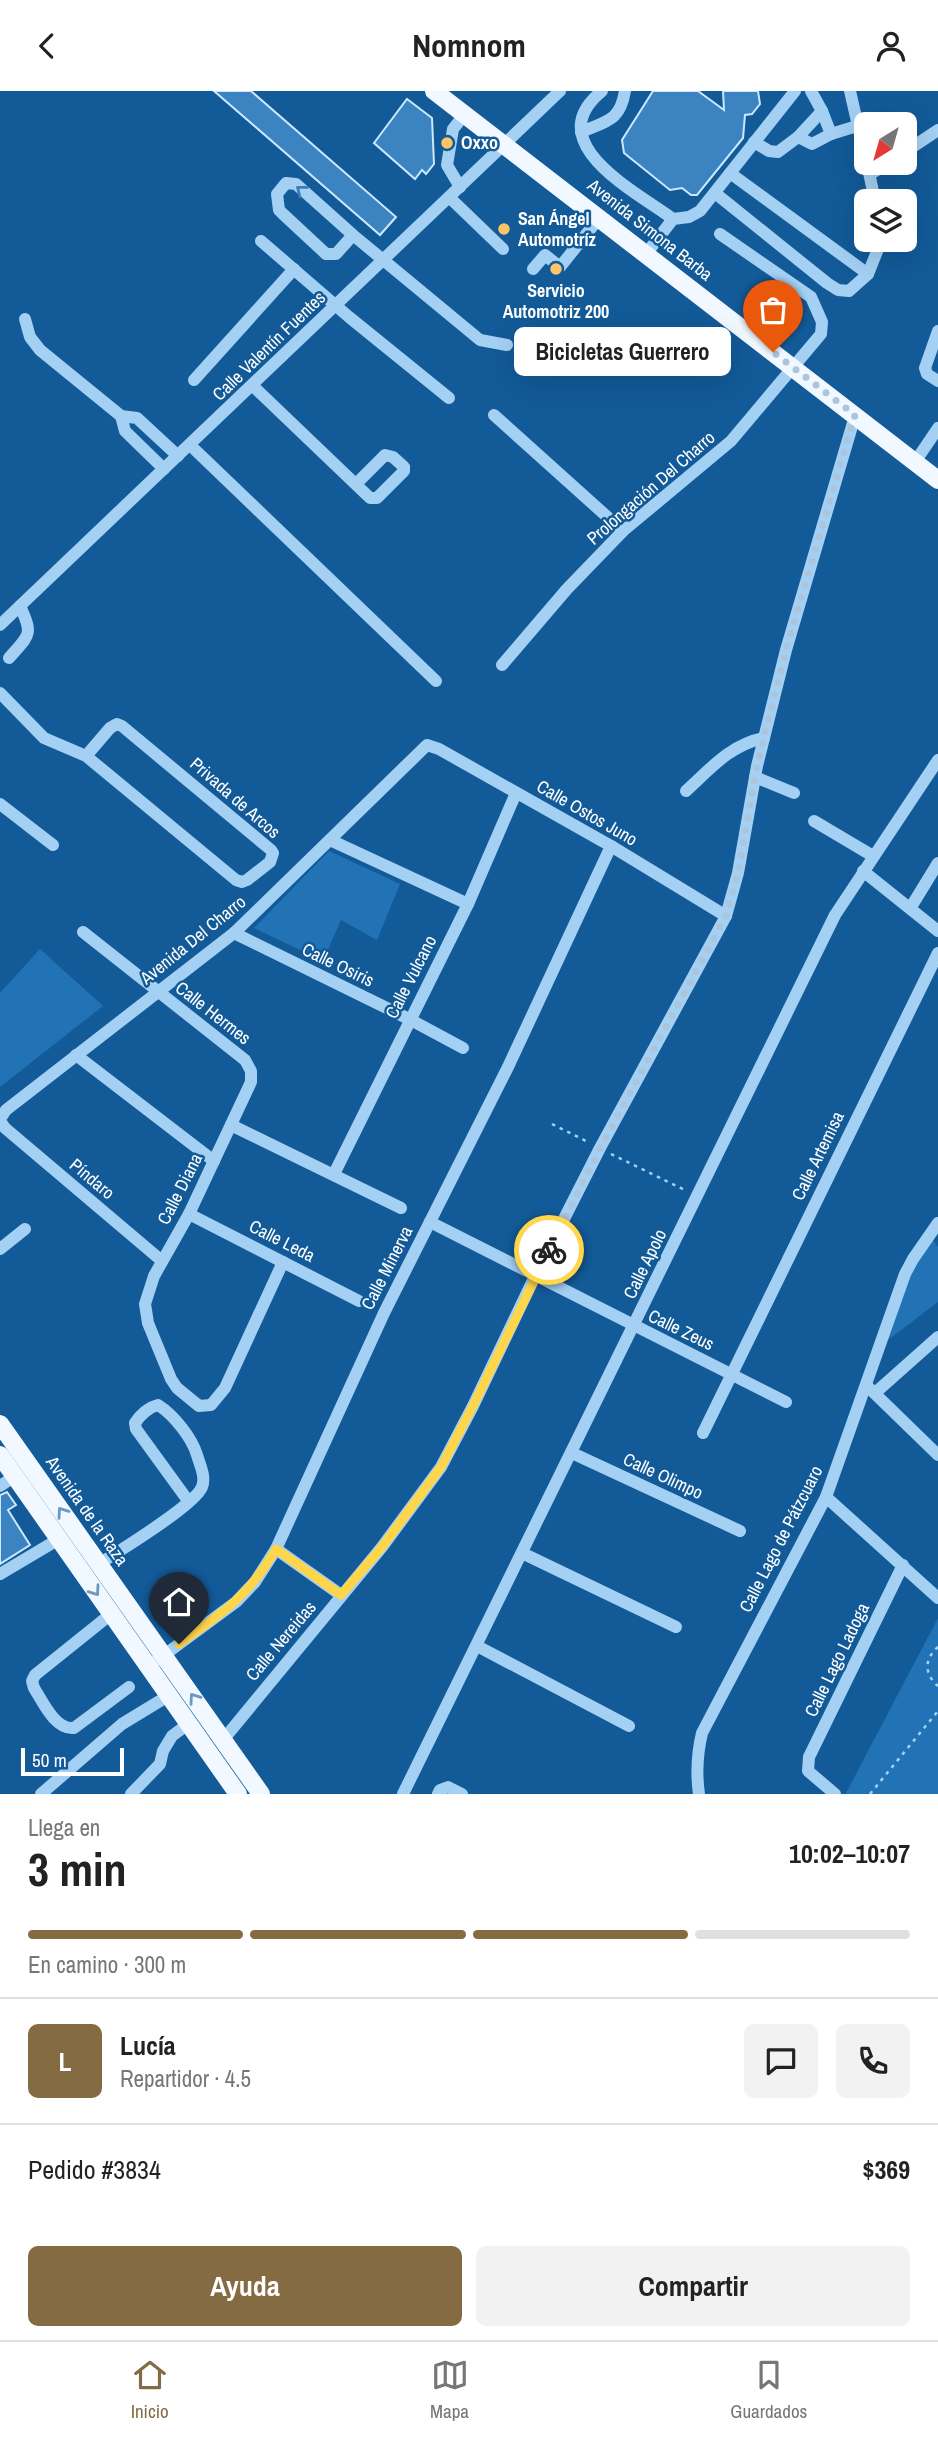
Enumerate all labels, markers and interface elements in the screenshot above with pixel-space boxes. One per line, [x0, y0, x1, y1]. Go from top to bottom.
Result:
text: Nomnom [412, 24, 526, 67]
icon: back [28, 27, 66, 65]
icon: person [872, 27, 910, 65]
north arrow [854, 112, 917, 175]
map controls [854, 112, 917, 252]
place label: Oxxo [461, 130, 498, 155]
marker: Oxxo [439, 135, 455, 151]
street label: Avenida Simona Barba [582, 172, 718, 286]
one-way arrow [297, 186, 309, 199]
button: layers [854, 189, 917, 252]
place label: San Ángel Automotríz [518, 206, 597, 252]
marker: San Ángel Automotríz [496, 221, 512, 237]
marker: Servicio Automotriz 200 [548, 261, 564, 277]
place label: Servicio Automotriz 200 [503, 278, 609, 324]
pin [743, 280, 803, 352]
street label: Calle Valentín Fuentes [207, 285, 331, 406]
icon: bag [754, 291, 792, 329]
callout: Bicicletas Guerrero [514, 327, 731, 377]
text: Bicicletas Guerrero [535, 336, 710, 367]
street label: Prolongación Del Charro [581, 425, 720, 550]
street label: Privada de Arcos [185, 751, 286, 844]
street label: Calle Ostos Juno [532, 774, 642, 851]
street label: Avenida Del Charro [134, 889, 251, 991]
street label: Calle Vulcano [379, 931, 442, 1023]
street label: Calle Osiris [298, 936, 378, 993]
street label: Calle Hermes [170, 975, 256, 1050]
street label: Calle Artemisa [785, 1107, 850, 1204]
street label: Calle Diana [151, 1149, 208, 1229]
street label: Píndaro [64, 1152, 120, 1205]
street label: Calle Leda [245, 1213, 319, 1268]
courier [514, 1215, 584, 1285]
street label: Calle Minerva [355, 1222, 418, 1314]
street label: Calle Apolo [617, 1225, 672, 1303]
icon: bike [530, 1231, 568, 1269]
street label: Calle Zeus [644, 1303, 718, 1356]
street label: Calle Olimpo [619, 1446, 707, 1505]
street label: Avenida de la Raza [40, 1450, 135, 1571]
street label: Calle Lago de Pátzcuaro [733, 1461, 828, 1616]
one-way arrow [58, 1507, 70, 1520]
pin [149, 1572, 209, 1644]
one-way arrow [87, 1583, 99, 1596]
icon: home [160, 1583, 198, 1621]
street label: Calle Nereidas [240, 1595, 322, 1686]
street label: Calle Lago Ladoga [798, 1599, 875, 1721]
one-way arrow [190, 1693, 202, 1706]
scale bar [21, 1745, 124, 1777]
text: 50 m [32, 1747, 67, 1773]
text: Llega en [28, 1812, 100, 1843]
text: 10:02–10:07 [789, 1836, 910, 1871]
text: 3 min [28, 1838, 127, 1900]
text: En camino · 300 m [28, 1949, 186, 1980]
button: chat [744, 2024, 818, 2098]
button: phone [836, 2024, 910, 2098]
text: Lucía [120, 2028, 176, 2063]
text: L [58, 2044, 72, 2079]
text: Repartidor · 4.5 [120, 2063, 251, 2094]
text: Pedido #3834 [28, 2152, 161, 2187]
text: $369 [863, 2152, 910, 2187]
button: Ayuda [28, 2246, 462, 2326]
button: Compartir [476, 2246, 910, 2326]
tab: Inicio [131, 2356, 169, 2424]
tab: Mapa [430, 2356, 469, 2424]
tab: Guardados [730, 2356, 807, 2424]

